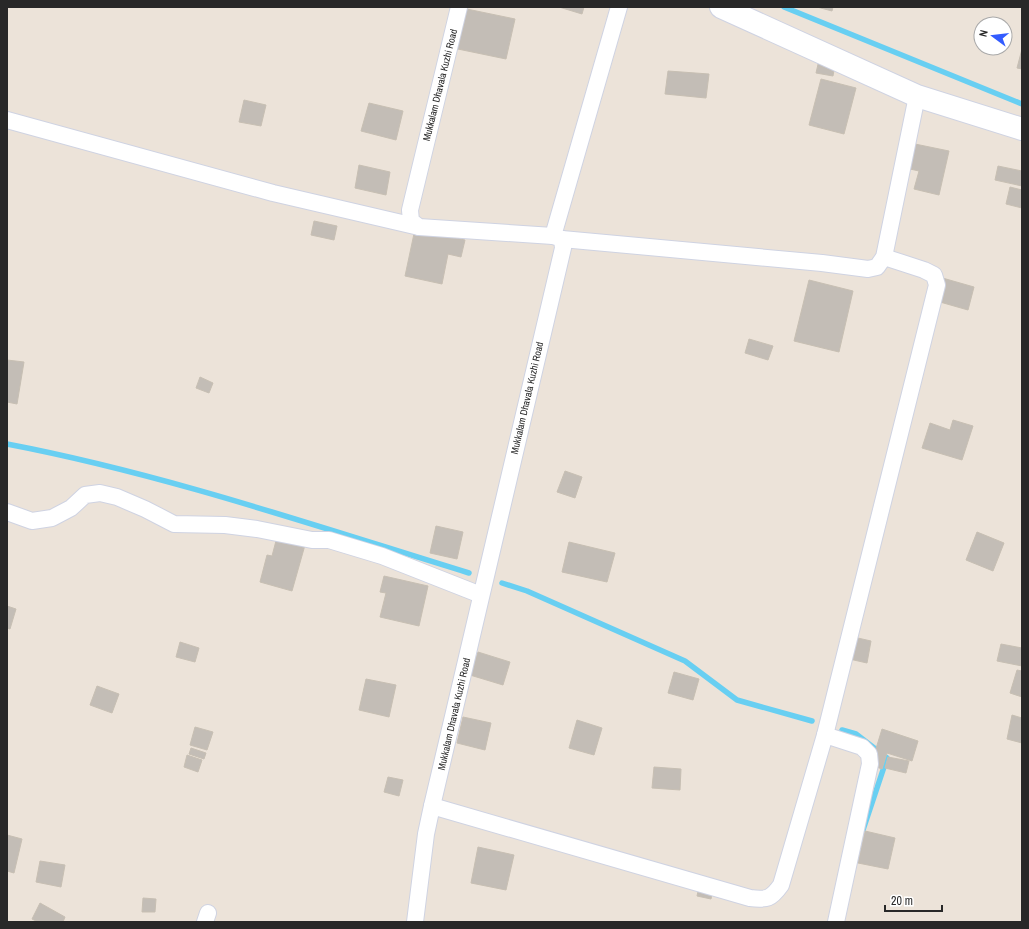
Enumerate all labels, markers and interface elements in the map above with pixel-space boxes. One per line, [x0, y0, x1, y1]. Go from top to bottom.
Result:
north arrow [973, 16, 1013, 56]
street label: Mukkalam Dhavala Kuzhi Road [420, 28, 460, 142]
text: N [976, 28, 991, 38]
street label: Mukkalam Dhavala Kuzhi Road [508, 341, 546, 455]
street label: Mukkalam Dhavala Kuzhi Road [435, 657, 473, 771]
scale bar [885, 887, 942, 913]
text: 20 m [891, 893, 913, 909]

